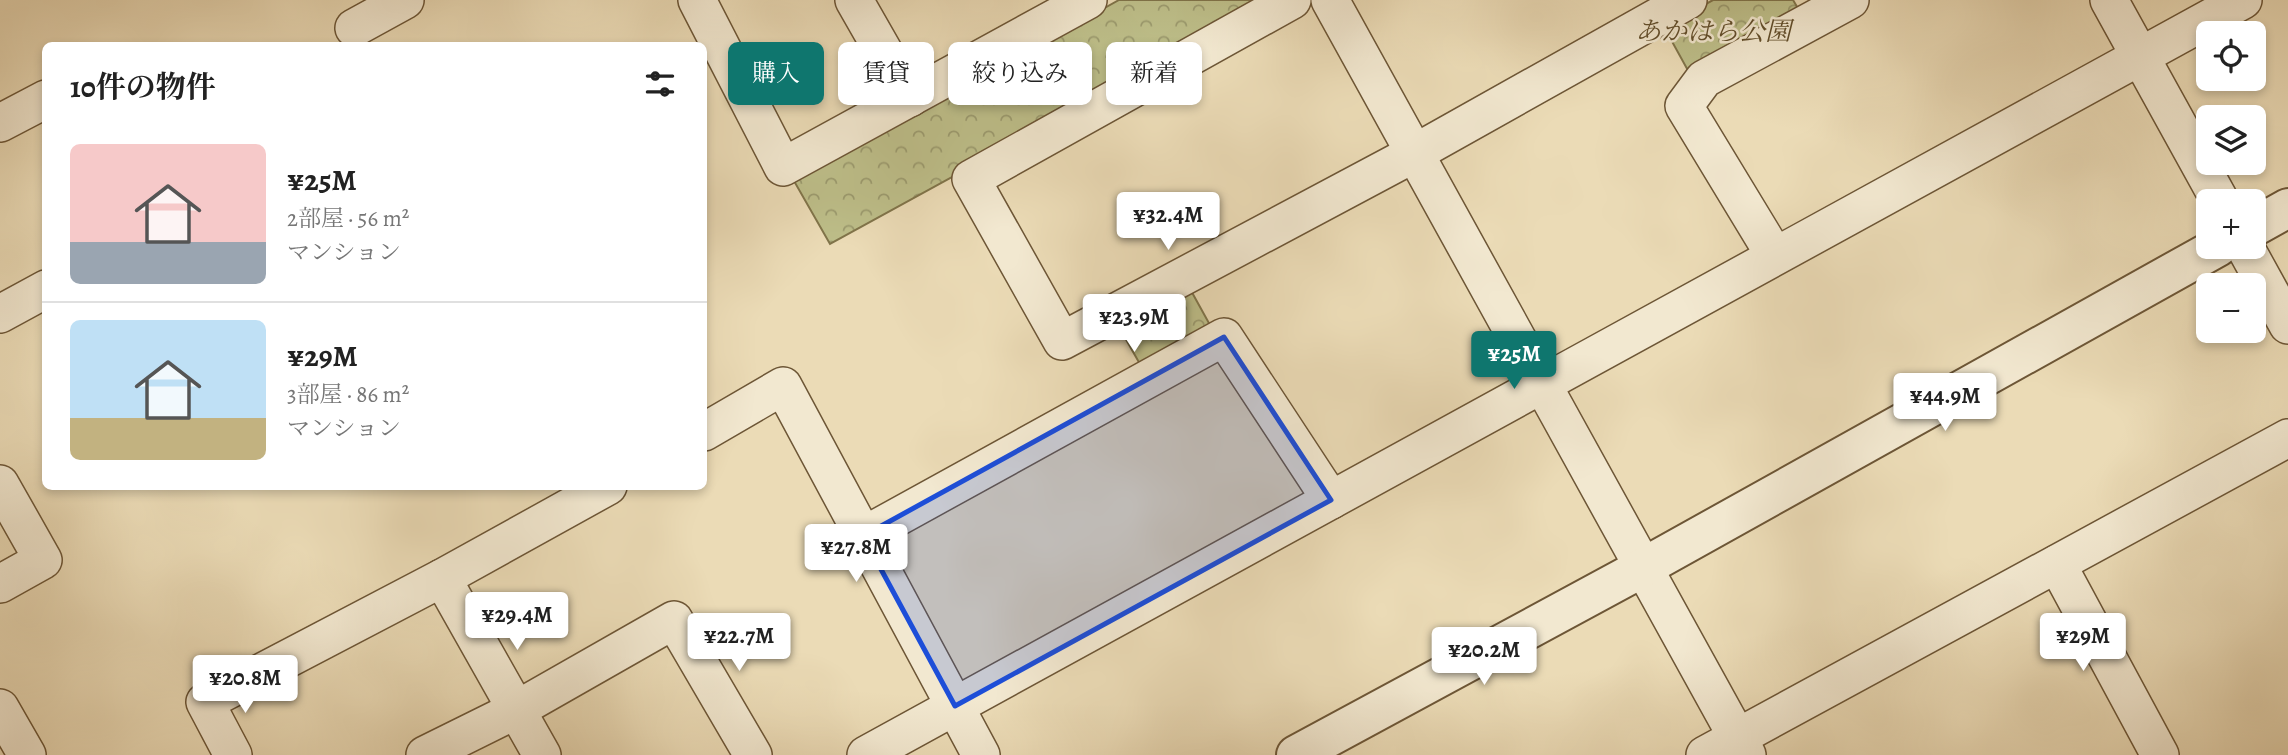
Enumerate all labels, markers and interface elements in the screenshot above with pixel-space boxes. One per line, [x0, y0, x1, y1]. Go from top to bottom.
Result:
park label: あかはら公園 [1635, 14, 1795, 49]
map controls [2196, 21, 2266, 343]
button: locate [2196, 21, 2266, 91]
chip: 購入 [728, 42, 824, 105]
chip: 賃貸 [838, 42, 934, 105]
chip: 絞り込み [948, 42, 1092, 105]
chip: 新着 [1106, 42, 1202, 105]
icon: filters [641, 65, 679, 103]
text: 10件の物件 [70, 67, 216, 107]
button: layers [2196, 105, 2266, 175]
text: ¥25M [287, 160, 357, 200]
icon: home [126, 172, 210, 256]
button: + [2196, 189, 2266, 259]
pin: ¥32.4M [1111, 192, 1225, 252]
text: ¥32.4M [1133, 199, 1203, 230]
text: 2部屋 · 56 m² [287, 203, 409, 234]
text: マンション [287, 237, 401, 268]
button: − [2196, 273, 2266, 343]
pin: ¥23.9M [1077, 294, 1191, 354]
text: ¥23.9M [1099, 301, 1169, 332]
pin: ¥25M [1473, 332, 1555, 391]
text: ¥29M [287, 336, 358, 376]
text: ¥25M [1487, 338, 1541, 369]
icon: home [126, 348, 210, 432]
pin: ¥44.9M [1888, 374, 2002, 433]
text: 3部屋 · 86 m² [287, 379, 409, 410]
text: ¥44.9M [1909, 380, 1981, 411]
text: マンション [287, 413, 401, 444]
pin: ¥27.8M [799, 524, 913, 584]
text: ¥27.8M [821, 531, 891, 562]
pin: ¥29.4M [460, 592, 574, 652]
text: ¥29.4M [481, 599, 553, 630]
pin: ¥22.7M [682, 614, 796, 673]
pin: ¥29M [2042, 614, 2124, 673]
text: ¥22.7M [704, 620, 774, 651]
text: ¥29M [2056, 620, 2110, 651]
pin: ¥20.2M [1427, 628, 1541, 687]
text: ¥20.2M [1448, 634, 1520, 665]
pin: ¥20.8M [188, 656, 302, 715]
text: ¥20.8M [209, 662, 281, 693]

